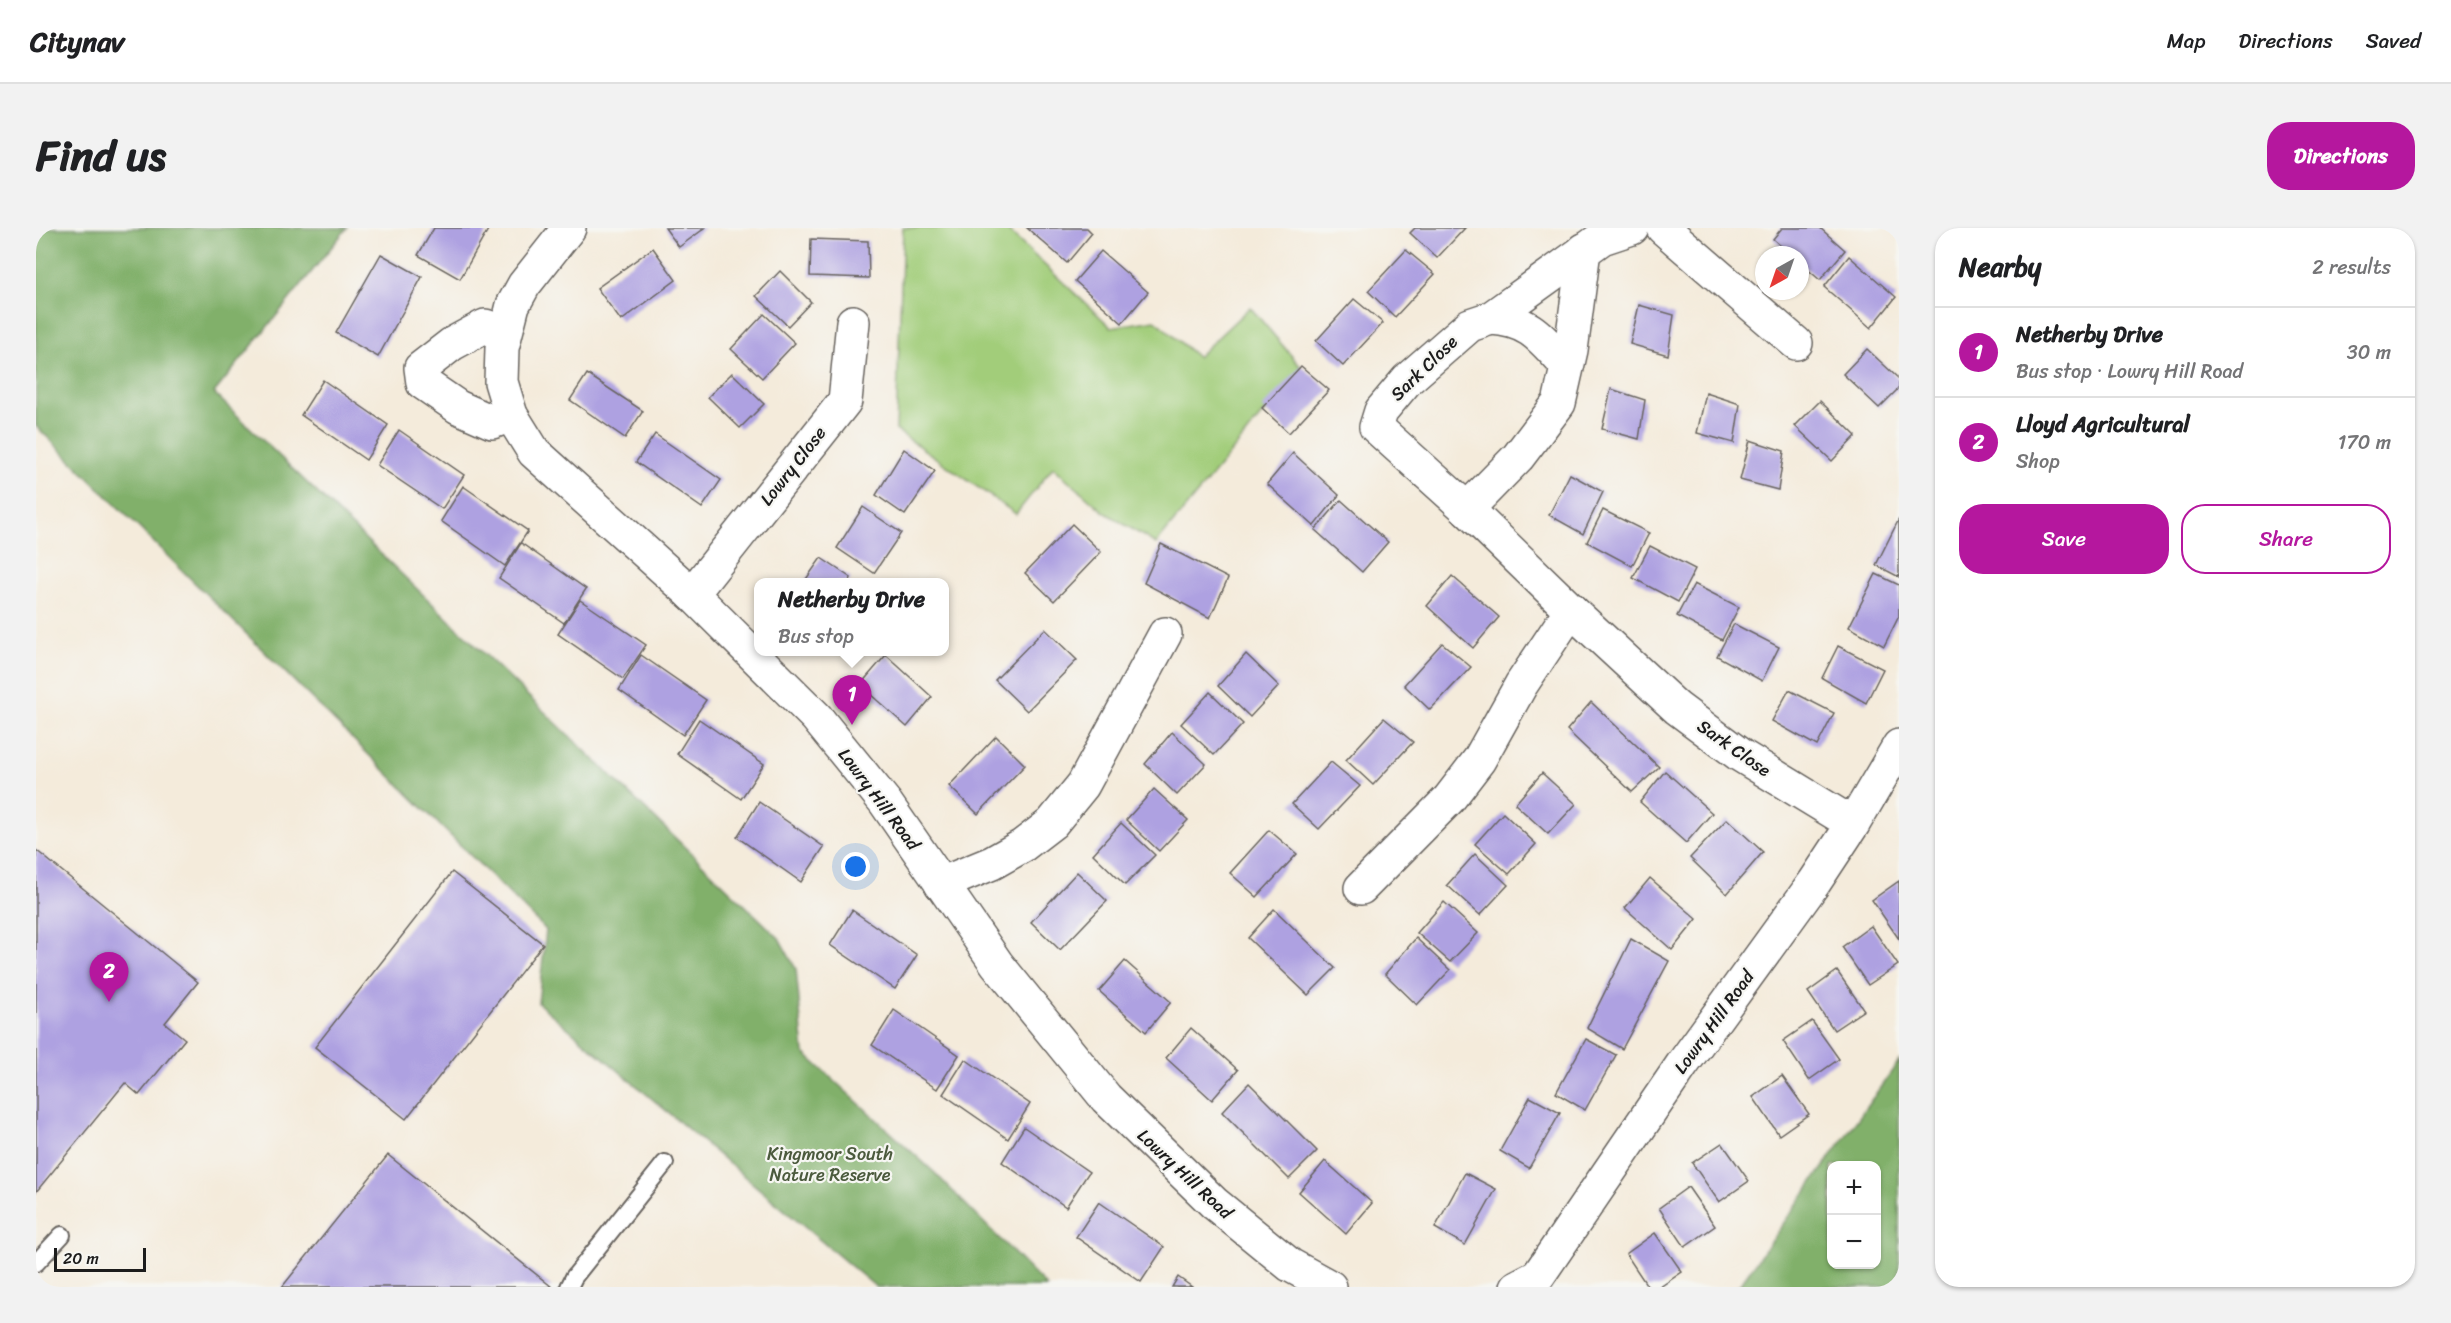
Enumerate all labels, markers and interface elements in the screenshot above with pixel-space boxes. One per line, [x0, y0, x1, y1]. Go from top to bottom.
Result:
text: Citynav [30, 17, 124, 66]
text: Map [2167, 22, 2205, 60]
text: Directions [2238, 22, 2333, 60]
text: Saved [2366, 22, 2421, 60]
text: Find us [36, 119, 166, 193]
button: Directions [2267, 122, 2415, 190]
text: Nearby [1959, 244, 2041, 290]
north arrow [1755, 246, 1809, 300]
text: 2 results [2312, 250, 2391, 285]
text: Netherby Drive [2016, 315, 2163, 354]
street label: Sark Close [1383, 327, 1466, 409]
text: 1 [1974, 335, 1983, 370]
text: 30 m [2347, 335, 2391, 370]
text: Bus stop · Lowry Hill Road [2016, 354, 2243, 389]
text: Lloyd Agricultural [2016, 405, 2190, 444]
street label: Lowry Close [751, 419, 835, 513]
text: 2 [1973, 425, 1984, 460]
text: 170 m [2338, 425, 2391, 460]
text: Shop [2016, 444, 2060, 479]
button: Save [1959, 504, 2169, 574]
button: Share [2181, 504, 2391, 574]
popup [754, 578, 949, 656]
text: Netherby Drive [778, 580, 925, 619]
text: Bus stop [778, 619, 854, 654]
pin: 1 [832, 676, 872, 725]
street label: Sark Close [1690, 711, 1778, 786]
street label: Lowry Hill Road [830, 741, 929, 859]
your location [841, 852, 870, 881]
pin: 2 [90, 952, 128, 1002]
street label: Lowry Hill Road [1665, 962, 1764, 1081]
street label: Lowry Hill Road [1129, 1121, 1242, 1228]
park label: Kingmoor South Nature Reserve [767, 1138, 893, 1191]
map controls [1827, 1161, 1881, 1269]
button: + [1827, 1161, 1881, 1215]
button: − [1827, 1215, 1881, 1269]
text: 20 m [63, 1244, 99, 1273]
scale bar [54, 1245, 146, 1272]

